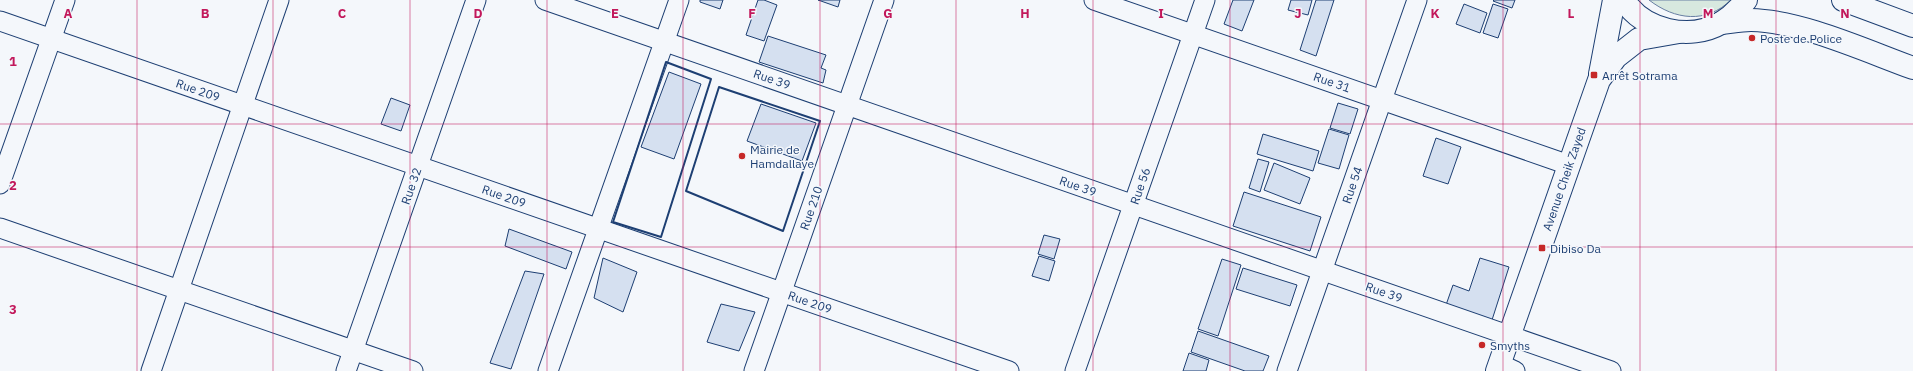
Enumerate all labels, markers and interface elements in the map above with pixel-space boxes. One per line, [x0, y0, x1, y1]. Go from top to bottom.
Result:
text: A [64, 5, 73, 22]
text: B [201, 5, 210, 22]
text: C [338, 5, 347, 22]
text: D [473, 5, 483, 22]
text: E [611, 5, 619, 22]
text: F [748, 5, 756, 22]
text: G [883, 5, 893, 22]
text: H [1020, 5, 1030, 22]
text: I [1158, 5, 1164, 22]
text: J [1294, 5, 1302, 22]
text: K [1430, 5, 1440, 22]
text: L [1568, 5, 1575, 22]
text: M [1703, 5, 1713, 22]
text: N [1840, 5, 1850, 22]
place label: Poste de Police [1760, 31, 1842, 46]
marker: Poste de Police [1747, 33, 1757, 43]
text: 1 [9, 53, 17, 70]
street label: Rue 39 [751, 66, 793, 92]
place label: Arrêt Sotrama [1602, 68, 1678, 83]
street label: Rue 31 [1311, 69, 1353, 95]
marker: Arrêt Sotrama [1589, 70, 1599, 80]
street label: Rue 209 [174, 75, 222, 105]
street label: Avenue Cheik Zayed [1539, 125, 1589, 233]
place label: Mairie de Hamdallaye [750, 142, 814, 171]
marker: Mairie de Hamdallaye [737, 151, 747, 161]
street label: Rue 54 [1339, 164, 1365, 206]
street label: Rue 32 [398, 165, 424, 207]
street label: Rue 56 [1127, 165, 1153, 207]
street label: Rue 39 [1057, 173, 1099, 199]
text: 2 [9, 177, 17, 194]
street label: Rue 209 [480, 181, 528, 211]
street label: Rue 210 [796, 184, 826, 232]
place label: Dibiso Da [1550, 241, 1601, 256]
marker: Dibiso Da [1537, 243, 1547, 253]
street label: Rue 39 [1363, 279, 1405, 305]
street label: Rue 209 [786, 287, 834, 317]
text: 3 [9, 301, 17, 318]
place label: Smyths [1490, 338, 1530, 353]
marker: Smyths [1477, 340, 1487, 350]

